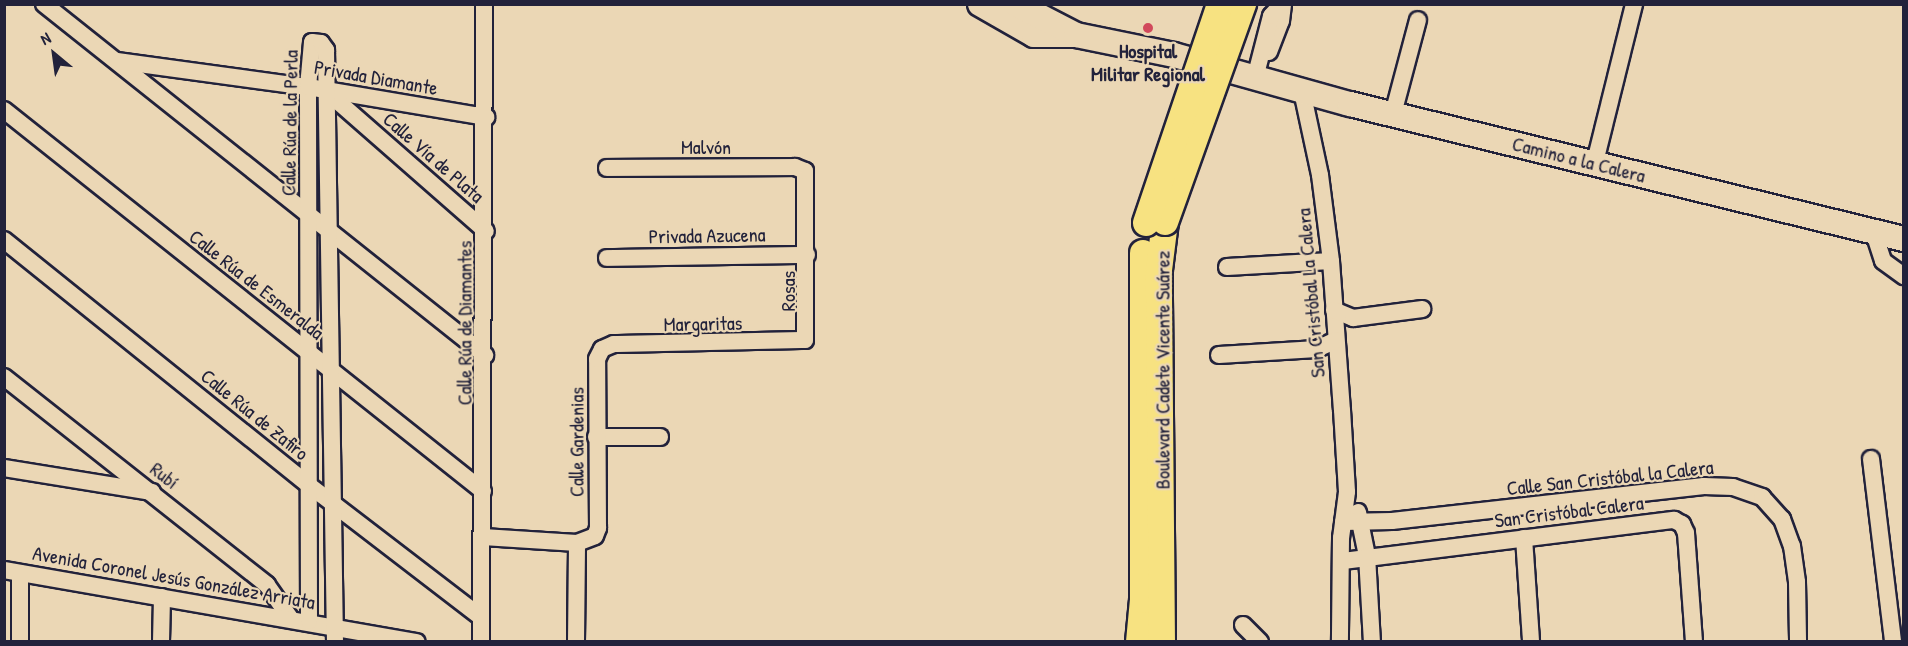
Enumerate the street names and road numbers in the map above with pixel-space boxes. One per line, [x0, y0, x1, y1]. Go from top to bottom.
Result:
street label: Calle Rúa de la Perla [276, 50, 302, 196]
street label: Privada Diamante [312, 54, 440, 100]
street label: Calle Vía de Plata [379, 107, 489, 207]
street label: Camino a la Calera [1510, 131, 1648, 187]
street label: Malvón [681, 134, 731, 158]
street label: San Cristóbal La Calera [1291, 207, 1329, 379]
street label: Privada Azucena [648, 222, 766, 248]
street label: Calle Rúa de Esmeralda [185, 224, 329, 344]
street label: Calle Rúa de Diamantes [452, 241, 476, 405]
street label: Boulevard Cadete Vicente Suárez [1150, 251, 1174, 489]
street label: Rosas [775, 271, 799, 311]
street label: Margaritas [663, 310, 743, 336]
street label: Calle Rúa de Zafiro [196, 363, 314, 465]
street label: Calle Gardenias [564, 387, 588, 497]
street label: Calle San Cristóbal la Calera [1505, 454, 1715, 500]
street label: Rubí [146, 456, 184, 494]
street label: San Cristóbal Calera [1493, 490, 1645, 532]
street label: Avenida Coronel Jesús González Arriata [31, 540, 317, 614]

